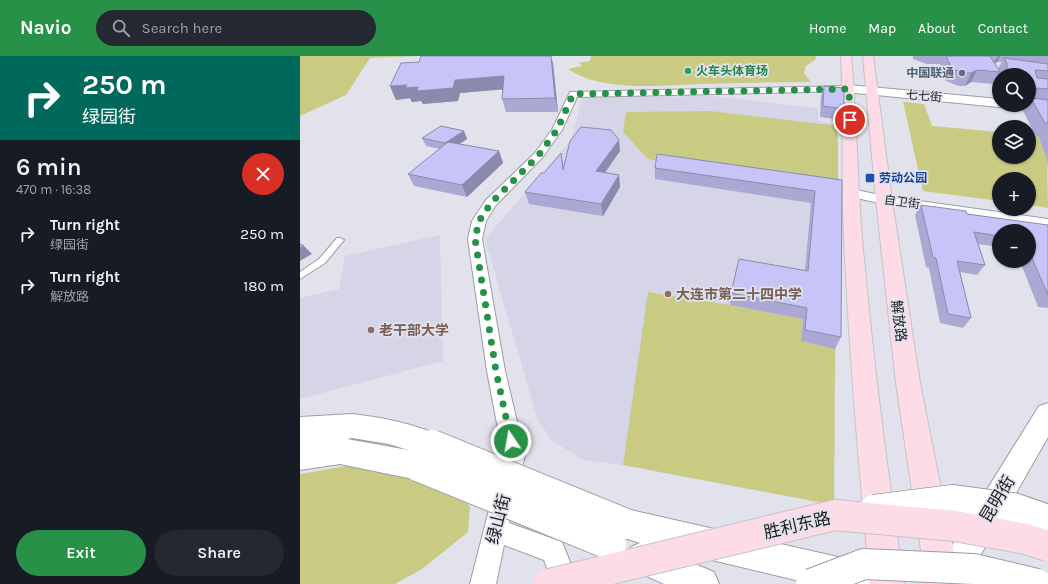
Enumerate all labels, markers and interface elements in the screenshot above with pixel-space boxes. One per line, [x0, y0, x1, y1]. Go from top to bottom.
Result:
search box [96, 10, 376, 46]
text: Navio [20, 17, 72, 39]
icon: search [110, 17, 132, 39]
text: Search here [142, 19, 222, 37]
text: Home [809, 20, 846, 37]
text: Map [868, 20, 896, 37]
text: About [918, 20, 956, 37]
text: Contact [978, 20, 1028, 37]
place label: 火车头体育场 [696, 64, 768, 78]
marker: 火车头体育场 [683, 66, 693, 76]
place label: 中国联通 [906, 66, 954, 80]
text: 250 m [82, 68, 167, 101]
marker: 中国联通 [957, 68, 967, 78]
map controls [992, 68, 1036, 268]
button: search [992, 68, 1036, 112]
icon: right [16, 72, 68, 124]
street label: 七七街 [905, 87, 943, 105]
pin [833, 103, 867, 137]
text: 绿园街 [82, 106, 136, 128]
icon: arrive [839, 109, 861, 131]
button: layers [992, 120, 1036, 164]
text: 6 min [16, 153, 82, 181]
button: close [242, 153, 284, 195]
place label: 劳动公园 [879, 171, 927, 185]
marker: 劳动公园 [864, 172, 876, 184]
button: + [992, 172, 1036, 216]
text: 470 m · 16:38 [16, 182, 91, 197]
street label: 自卫街 [883, 193, 921, 211]
text: Turn right [50, 216, 120, 234]
icon: right [16, 223, 38, 245]
button: − [992, 224, 1036, 268]
text: 250 m [240, 225, 284, 243]
text: 绿园街 [50, 237, 89, 252]
text: Turn right [50, 268, 120, 286]
icon: right [16, 275, 38, 297]
text: 180 m [243, 277, 284, 295]
place label: 大连市第二十四中学 [676, 286, 802, 303]
text: 解放路 [50, 289, 89, 304]
marker: 大连市第二十四中学 [663, 289, 673, 299]
street label: 解放路 [888, 299, 909, 343]
place label: 老干部大学 [379, 322, 449, 339]
marker: 老干部大学 [366, 325, 376, 335]
position arrow [490, 420, 532, 462]
street label: 昆明街 [975, 472, 1019, 526]
street label: 绿山街 [482, 492, 514, 546]
street label: 胜利东路 [762, 508, 832, 542]
button: Exit [16, 530, 146, 576]
button: Share [154, 530, 284, 576]

